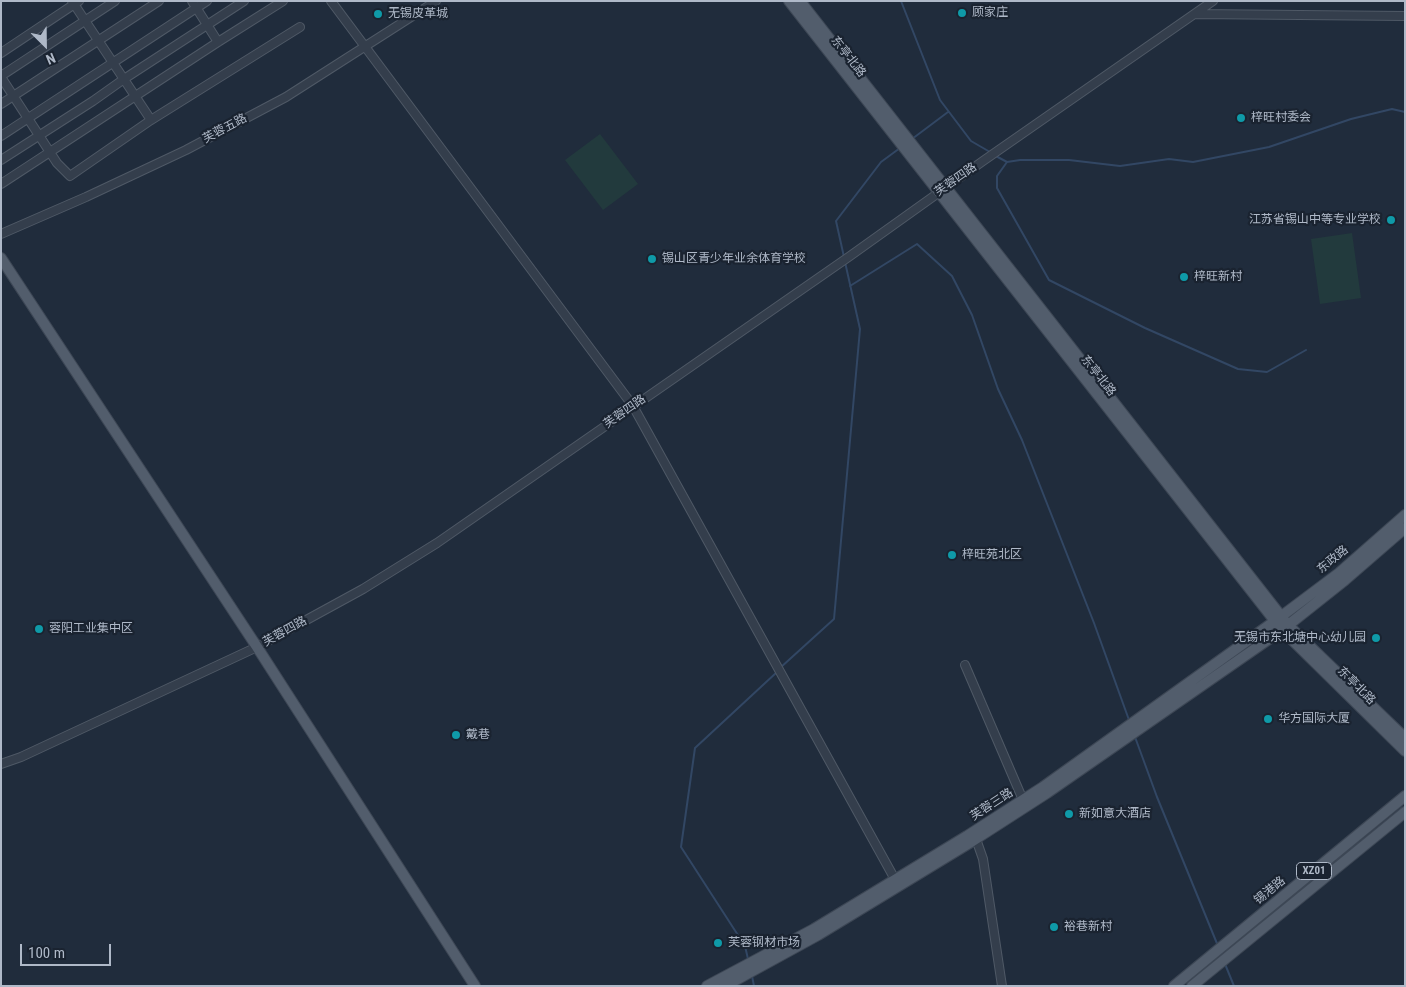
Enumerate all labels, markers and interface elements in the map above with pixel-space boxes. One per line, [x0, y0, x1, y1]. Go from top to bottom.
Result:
place label: 顾家庄 [972, 6, 1008, 20]
place label: 无锡皮革城 [388, 7, 448, 21]
marker: 顾家庄 [956, 7, 968, 19]
marker: 无锡皮革城 [372, 8, 384, 20]
north arrow [20, 20, 70, 70]
street label: 东亭北路 [828, 34, 868, 80]
text: N [44, 50, 58, 68]
street label: 芙蓉五路 [200, 111, 250, 147]
place label: 梓旺村委会 [1251, 111, 1311, 125]
marker: 梓旺村委会 [1235, 112, 1247, 124]
street label: 芙蓉四路 [932, 160, 980, 200]
place label: 江苏省锡山中等专业学校 [1249, 213, 1381, 227]
marker: 江苏省锡山中等专业学校 [1385, 214, 1397, 226]
place label: 锡山区青少年业余体育学校 [662, 252, 806, 266]
marker: 锡山区青少年业余体育学校 [646, 253, 658, 265]
place label: 梓旺新村 [1194, 270, 1242, 284]
marker: 梓旺新村 [1178, 271, 1190, 283]
street label: 东亭北路 [1078, 353, 1118, 399]
street label: 芙蓉四路 [601, 392, 649, 432]
street label: 东政路 [1314, 543, 1352, 577]
place label: 梓旺苑北区 [962, 548, 1022, 562]
marker: 梓旺苑北区 [946, 549, 958, 561]
street label: 芙蓉四路 [261, 614, 309, 650]
place label: 蓉阳工业集中区 [49, 622, 133, 636]
marker: 蓉阳工业集中区 [33, 623, 45, 635]
place label: 无锡市东北塘中心幼儿园 [1234, 631, 1366, 645]
marker: 无锡市东北塘中心幼儿园 [1370, 632, 1382, 644]
street label: 东亭北路 [1334, 664, 1378, 708]
place label: 华方国际大厦 [1278, 712, 1350, 726]
marker: 华方国际大厦 [1262, 713, 1274, 725]
place label: 戴巷 [466, 728, 490, 742]
marker: 戴巷 [450, 729, 462, 741]
street label: 芙蓉三路 [968, 786, 1016, 824]
place label: 新如意大酒店 [1079, 807, 1151, 821]
marker: 新如意大酒店 [1063, 808, 1075, 820]
road number: XZ01 [1296, 862, 1332, 879]
street label: 锡港路 [1251, 874, 1289, 908]
place label: 裕巷新村 [1064, 920, 1112, 934]
marker: 裕巷新村 [1048, 921, 1060, 933]
scale bar [22, 934, 114, 966]
place label: 芙蓉钢材市场 [728, 936, 800, 950]
marker: 芙蓉钢材市场 [712, 937, 724, 949]
text: 100 m [28, 944, 65, 962]

